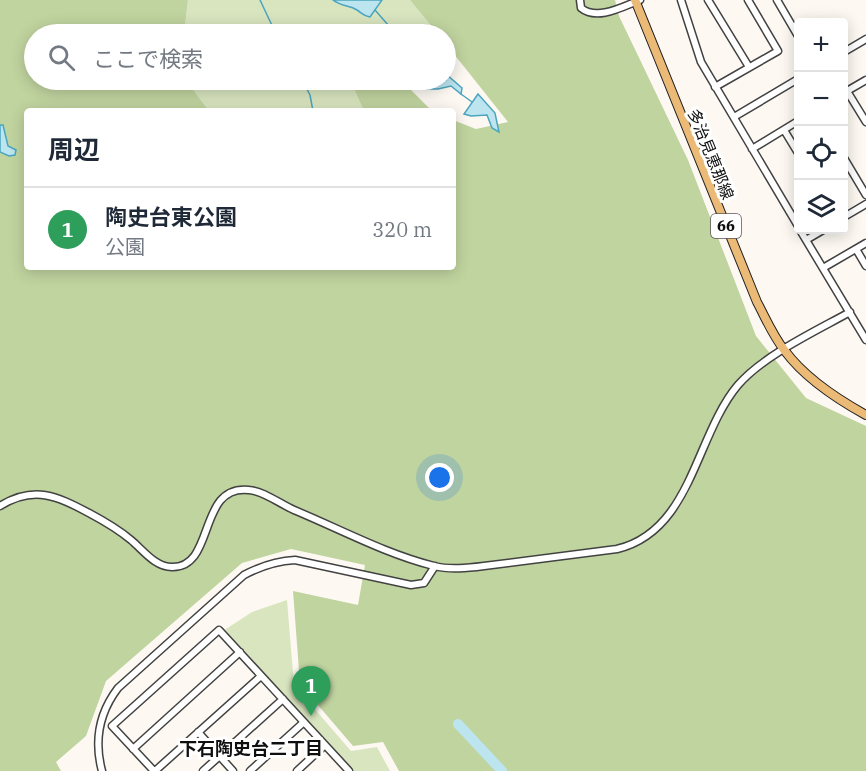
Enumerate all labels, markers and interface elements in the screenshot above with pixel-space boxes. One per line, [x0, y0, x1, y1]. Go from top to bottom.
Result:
map controls [794, 18, 848, 234]
button: + [794, 18, 848, 72]
search box [24, 24, 456, 90]
icon: search [45, 41, 78, 74]
text: ここで検索 [93, 44, 203, 73]
button: − [794, 72, 848, 126]
street label: 多治見恵那線 [684, 106, 738, 202]
button: locate [794, 126, 848, 180]
text: 周辺 [48, 132, 100, 166]
button: layers [794, 180, 848, 234]
text: 陶史台東公園 [105, 202, 237, 231]
road number: 66 [711, 214, 741, 238]
text: 1 [62, 216, 74, 243]
text: 320 m [372, 216, 432, 243]
text: 公園 [105, 233, 145, 260]
your location [425, 463, 454, 492]
pin: 1 [292, 666, 330, 716]
district label: 下石陶史台二丁目 [179, 737, 323, 760]

